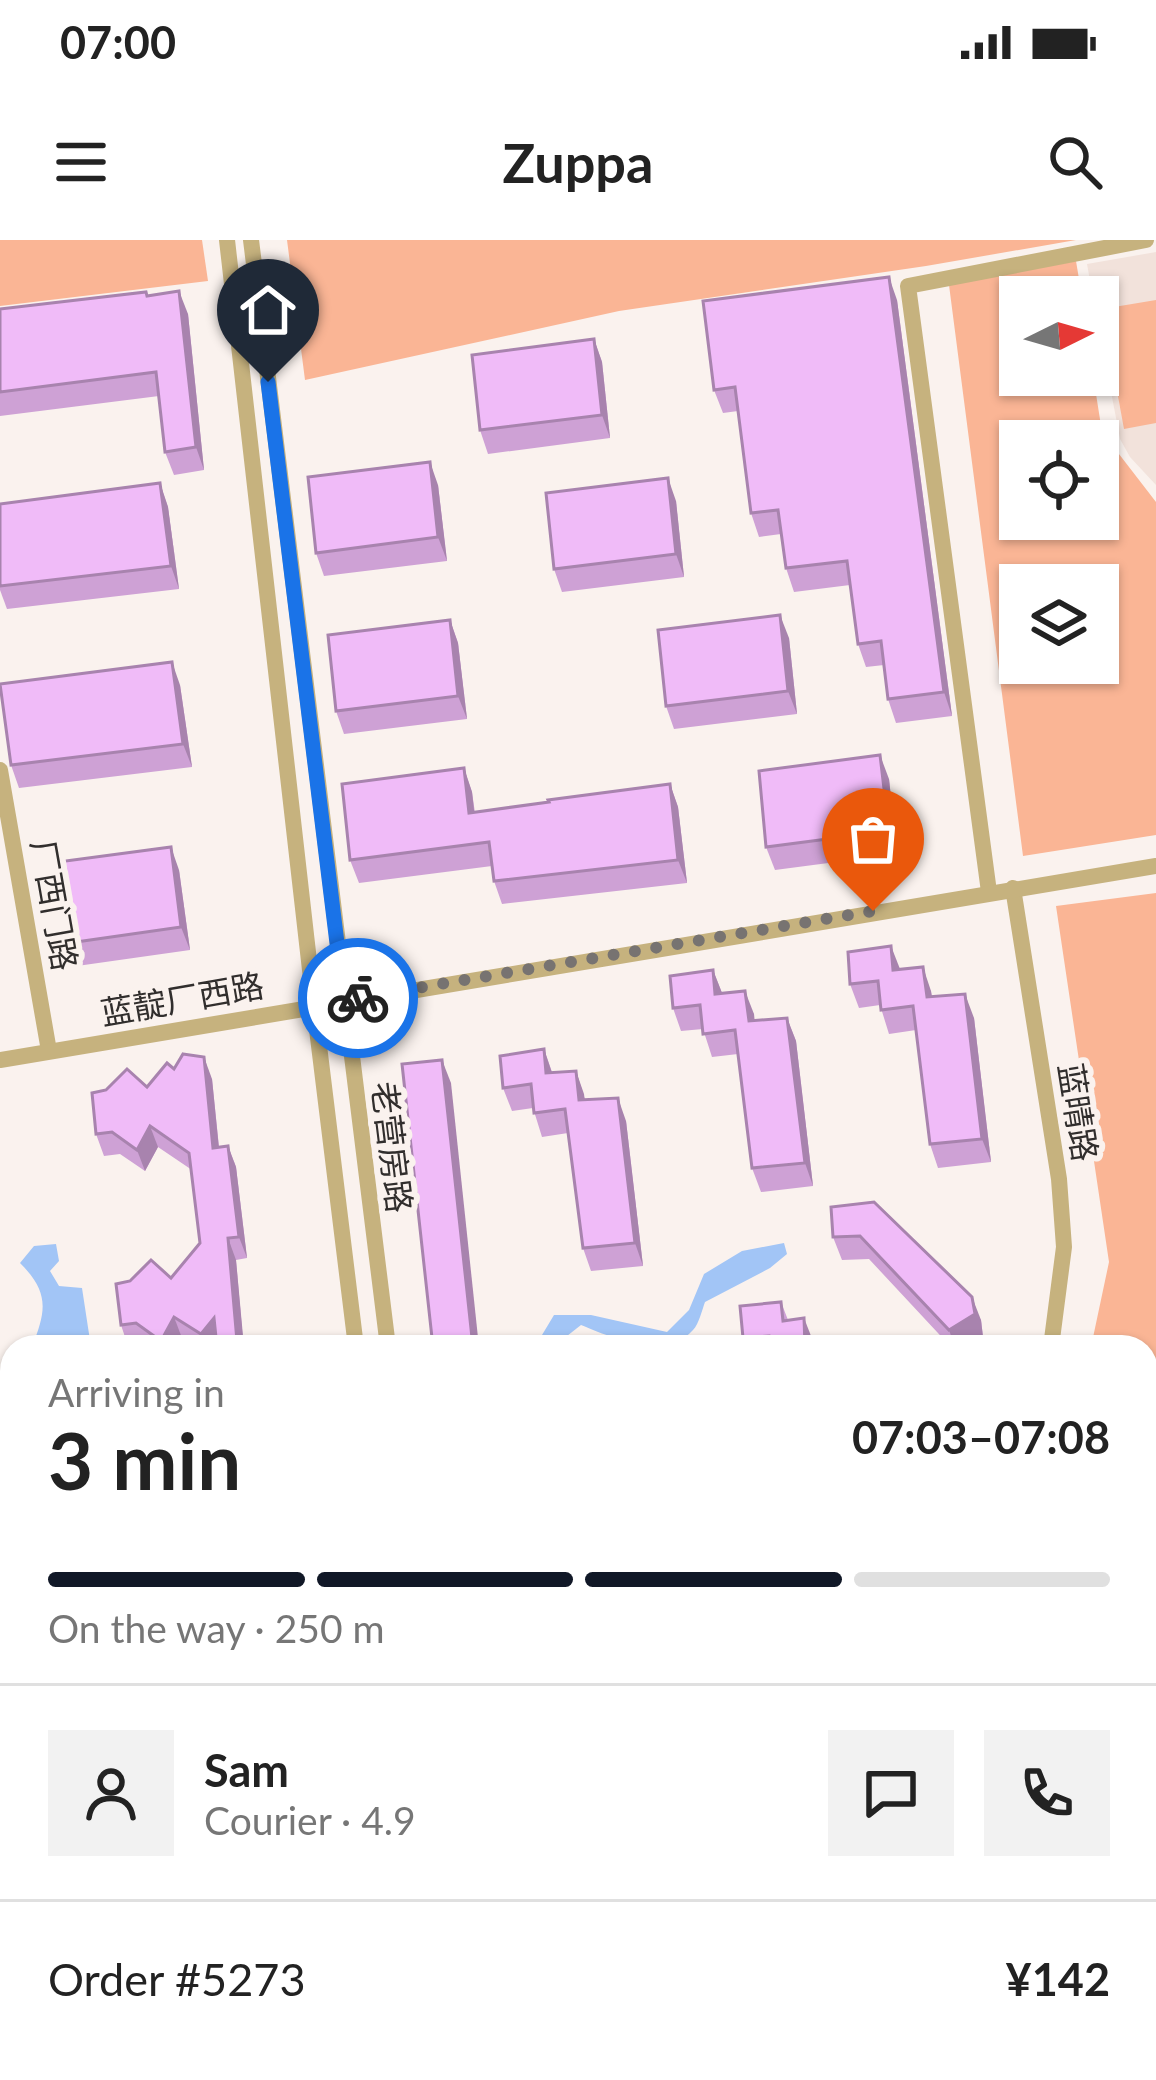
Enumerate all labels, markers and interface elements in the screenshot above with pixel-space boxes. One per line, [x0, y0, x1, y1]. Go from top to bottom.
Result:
text: 07:00 [60, 15, 176, 69]
icon: menu [48, 129, 114, 195]
icon: search [1042, 129, 1108, 195]
text: Zuppa [503, 130, 653, 195]
pin [217, 259, 319, 382]
north arrow [999, 276, 1119, 396]
map controls [999, 276, 1119, 684]
icon: home [235, 277, 301, 343]
button: locate [999, 420, 1119, 540]
button: layers [999, 564, 1119, 684]
pin [822, 788, 924, 911]
icon: bag [840, 806, 906, 872]
street label: 厂西门路 [24, 837, 86, 973]
courier [298, 938, 418, 1058]
street label: 蓝靛厂西路 [97, 964, 267, 1032]
icon: bike [325, 965, 391, 1031]
street label: 蓝晴路 [1052, 1060, 1106, 1164]
street label: 老营房路 [365, 1079, 421, 1215]
text: Arriving in [48, 1369, 225, 1415]
text: 07:03–07:08 [852, 1410, 1110, 1464]
text: 3 min [48, 1413, 241, 1507]
text: On the way · 250 m [48, 1605, 385, 1651]
button: person [48, 1730, 174, 1856]
button: chat [828, 1730, 954, 1856]
button: phone [984, 1730, 1110, 1856]
text: Sam [204, 1743, 289, 1797]
text: Courier · 4.9 [204, 1797, 416, 1843]
text: Order #5273 [48, 1952, 306, 2006]
text: ¥142 [1006, 1952, 1110, 2006]

